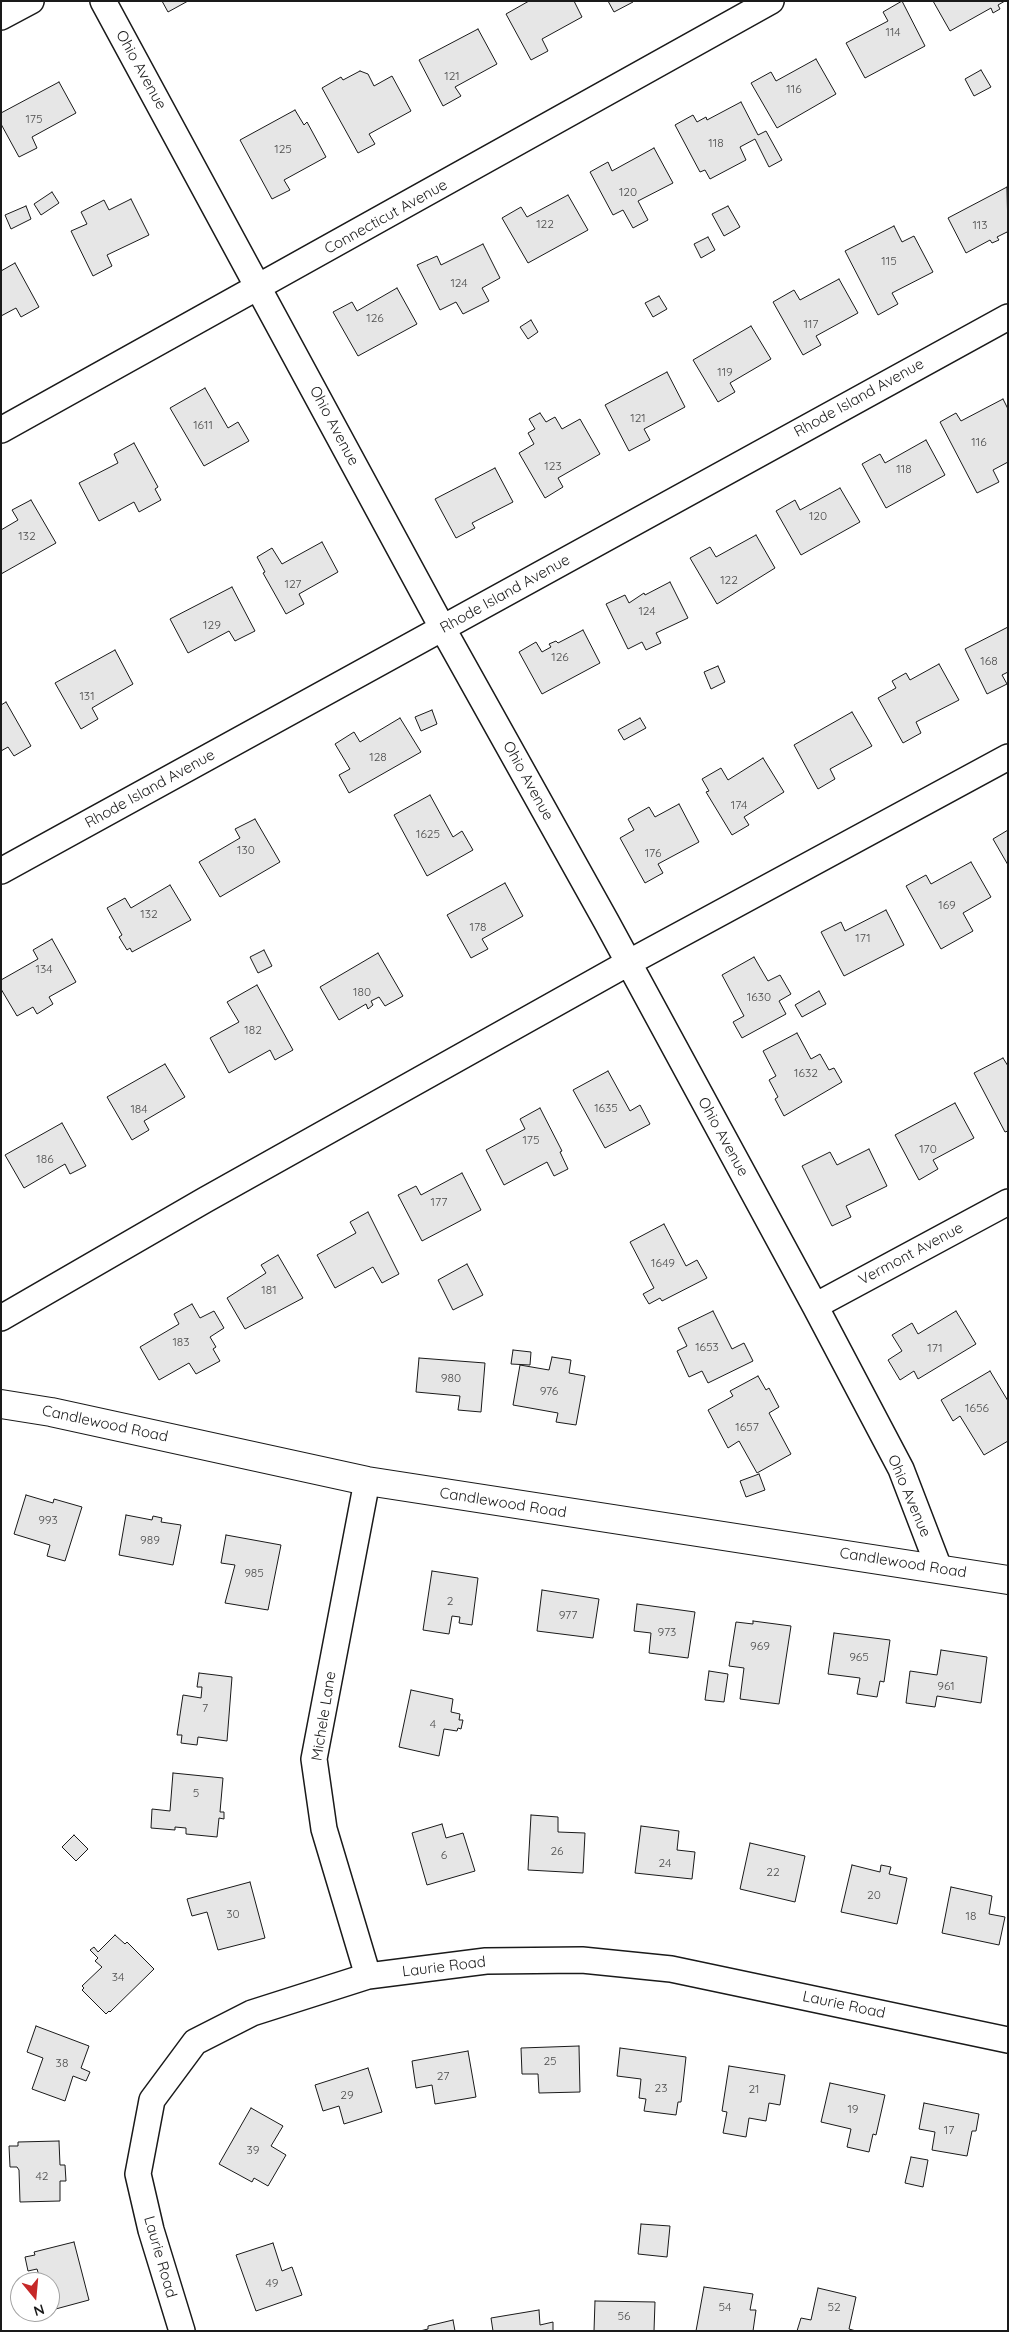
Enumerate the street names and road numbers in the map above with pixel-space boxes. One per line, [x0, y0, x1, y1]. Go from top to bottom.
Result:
street label: Ohio Avenue [112, 27, 170, 113]
street label: Connecticut Avenue [321, 176, 451, 258]
street label: Rhode Island Avenue [791, 355, 927, 441]
street label: Ohio Avenue [305, 383, 363, 469]
street label: Rhode Island Avenue [437, 551, 573, 637]
street label: Ohio Avenue [499, 738, 557, 824]
street label: Rhode Island Avenue [82, 746, 218, 832]
street label: Ohio Avenue [694, 1094, 752, 1180]
street label: Vermont Avenue [856, 1219, 966, 1289]
street label: Candlewood Road [40, 1402, 170, 1446]
street label: Ohio Avenue [884, 1452, 934, 1540]
street label: Candlewood Road [438, 1484, 568, 1522]
street label: Candlewood Road [838, 1544, 968, 1582]
street label: Michele Lane [308, 1670, 340, 1762]
street label: Laurie Road [401, 1953, 487, 1981]
street label: Laurie Road [801, 1987, 887, 2023]
street label: Laurie Road [140, 2214, 180, 2300]

